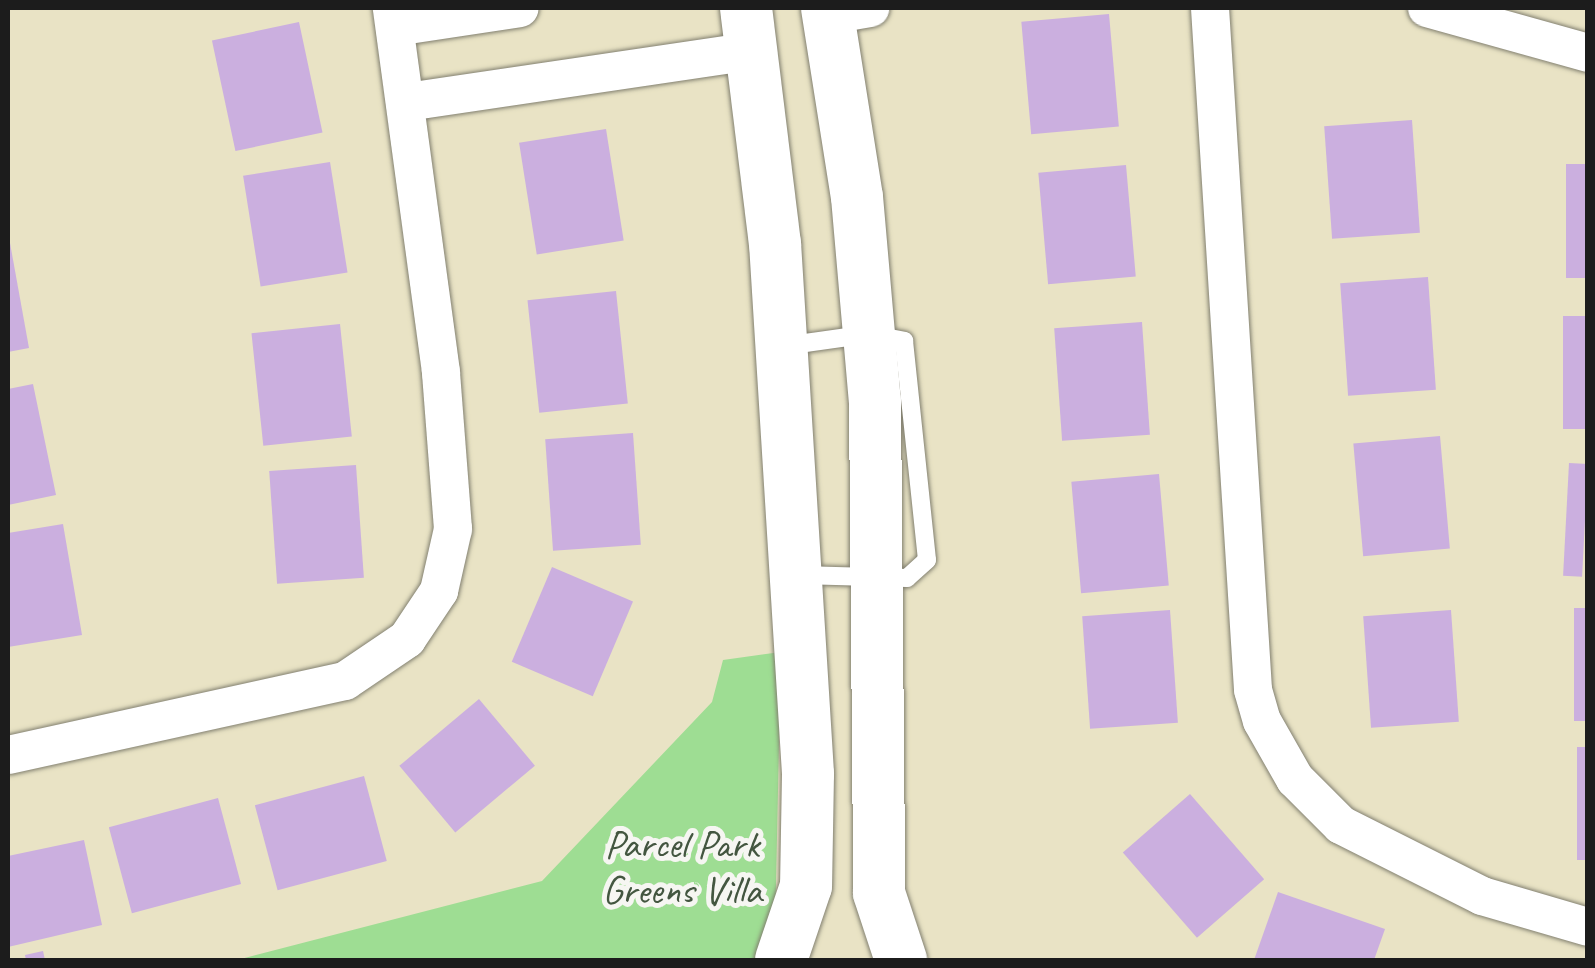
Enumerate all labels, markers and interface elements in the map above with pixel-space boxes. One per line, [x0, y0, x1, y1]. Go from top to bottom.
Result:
park label: Parcel Park Greens Villa [603, 820, 761, 914]

